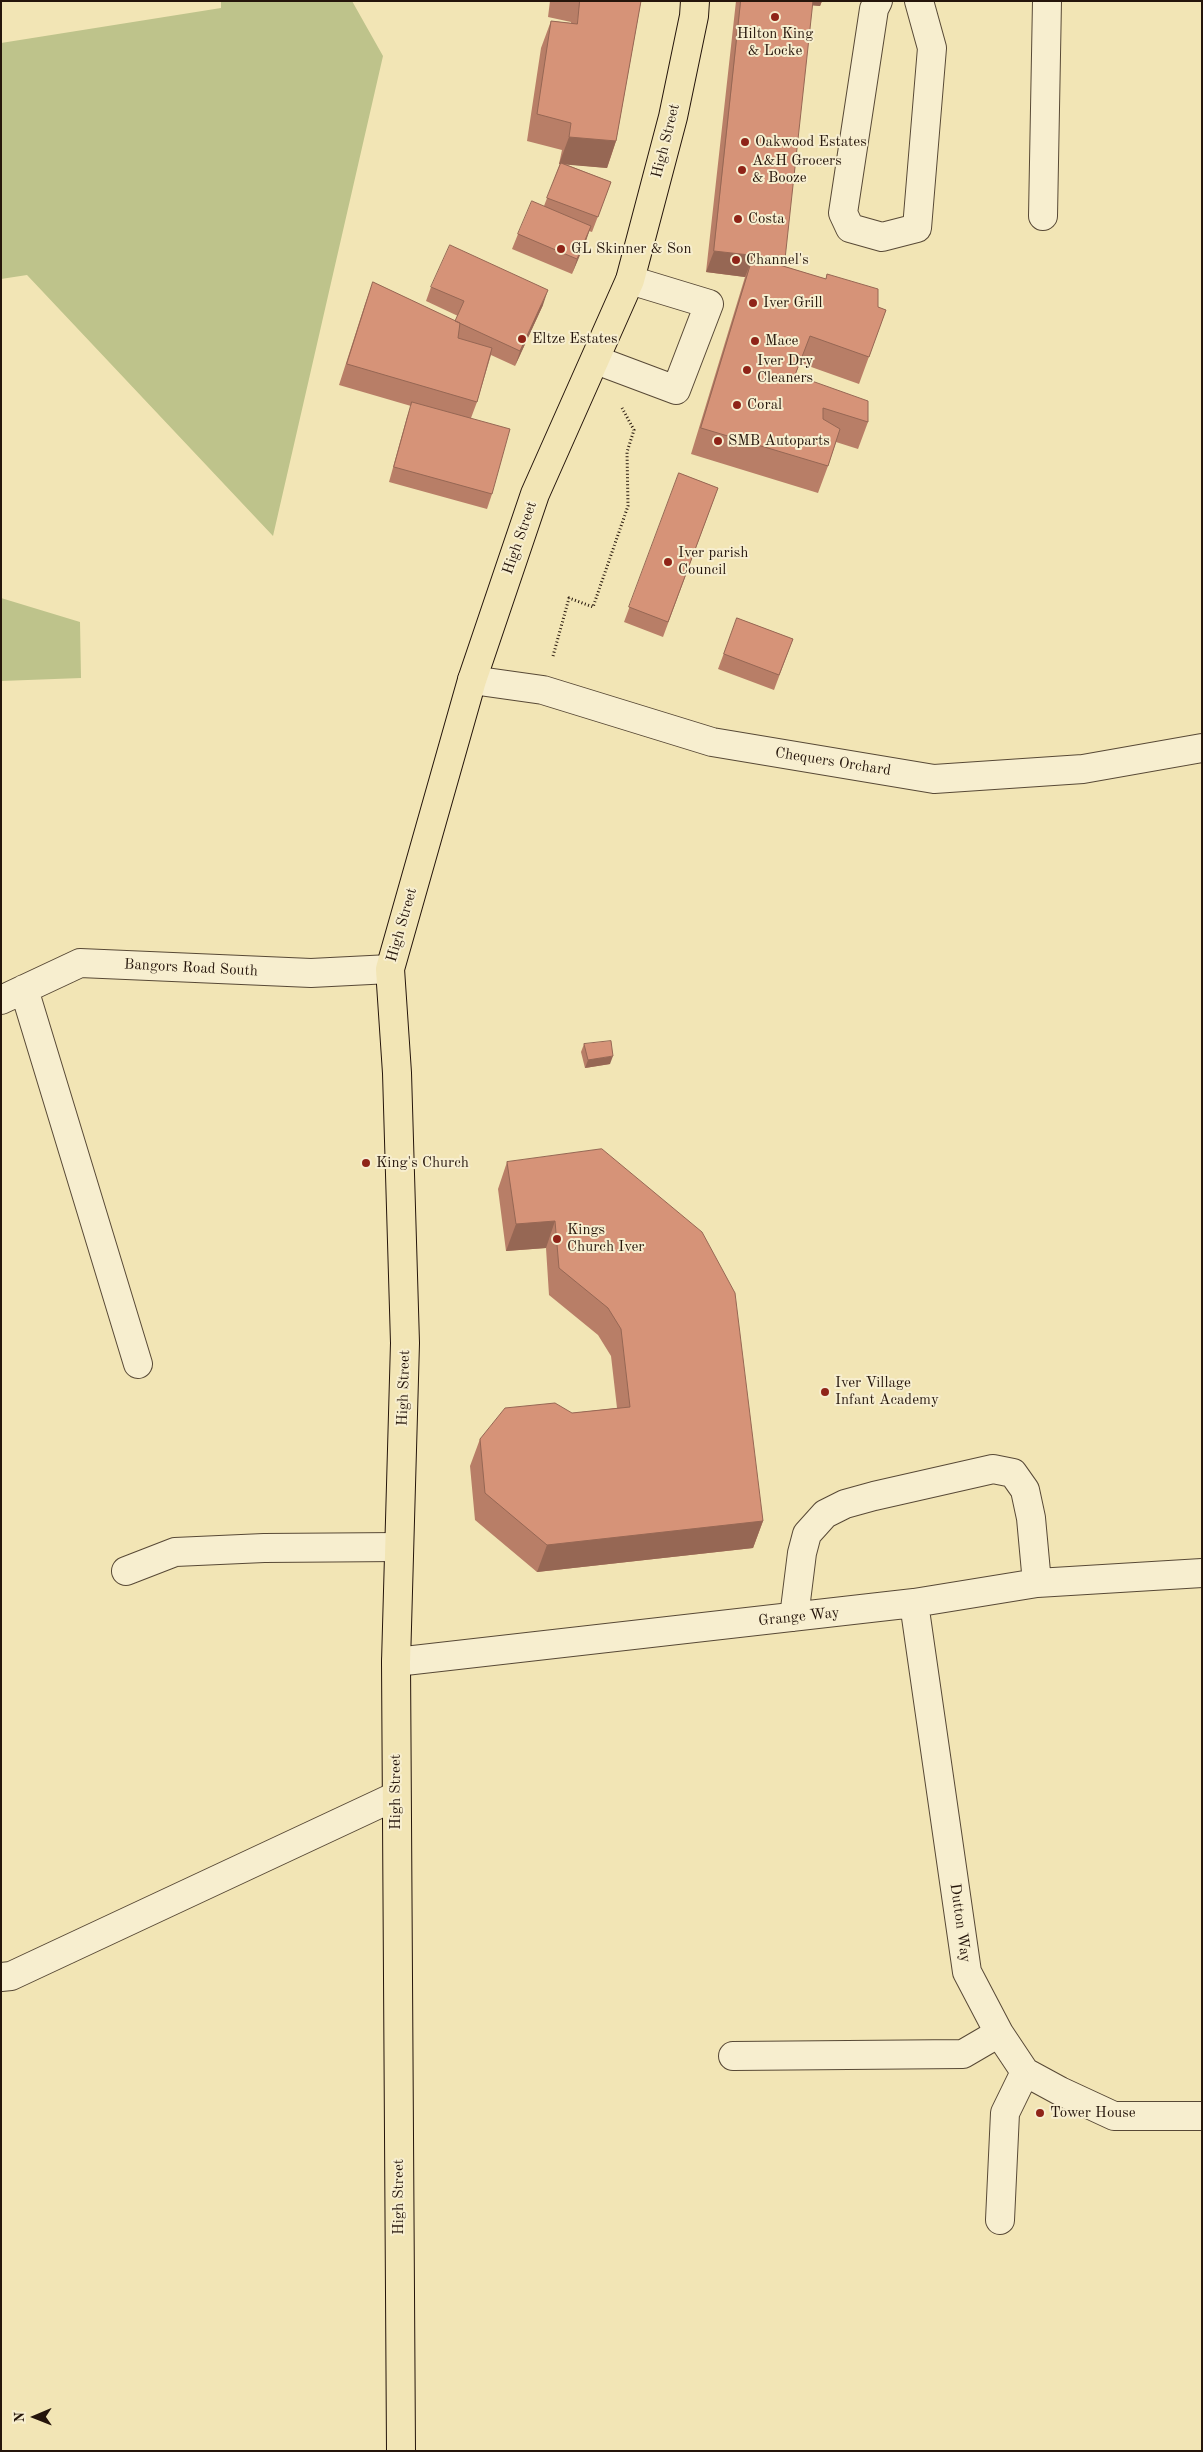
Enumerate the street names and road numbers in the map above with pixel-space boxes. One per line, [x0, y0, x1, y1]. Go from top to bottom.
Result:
street label: High Street [648, 102, 684, 180]
street label: High Street [499, 499, 541, 577]
street label: Chequers Orchard [774, 744, 892, 780]
street label: High Street [383, 886, 421, 964]
street label: Bangors Road South [124, 956, 258, 980]
street label: High Street [394, 1350, 414, 1426]
street label: Grange Way [757, 1604, 841, 1630]
street label: High Street [387, 1754, 405, 1830]
street label: Dutton Way [946, 1882, 974, 1964]
street label: High Street [390, 2159, 408, 2235]

